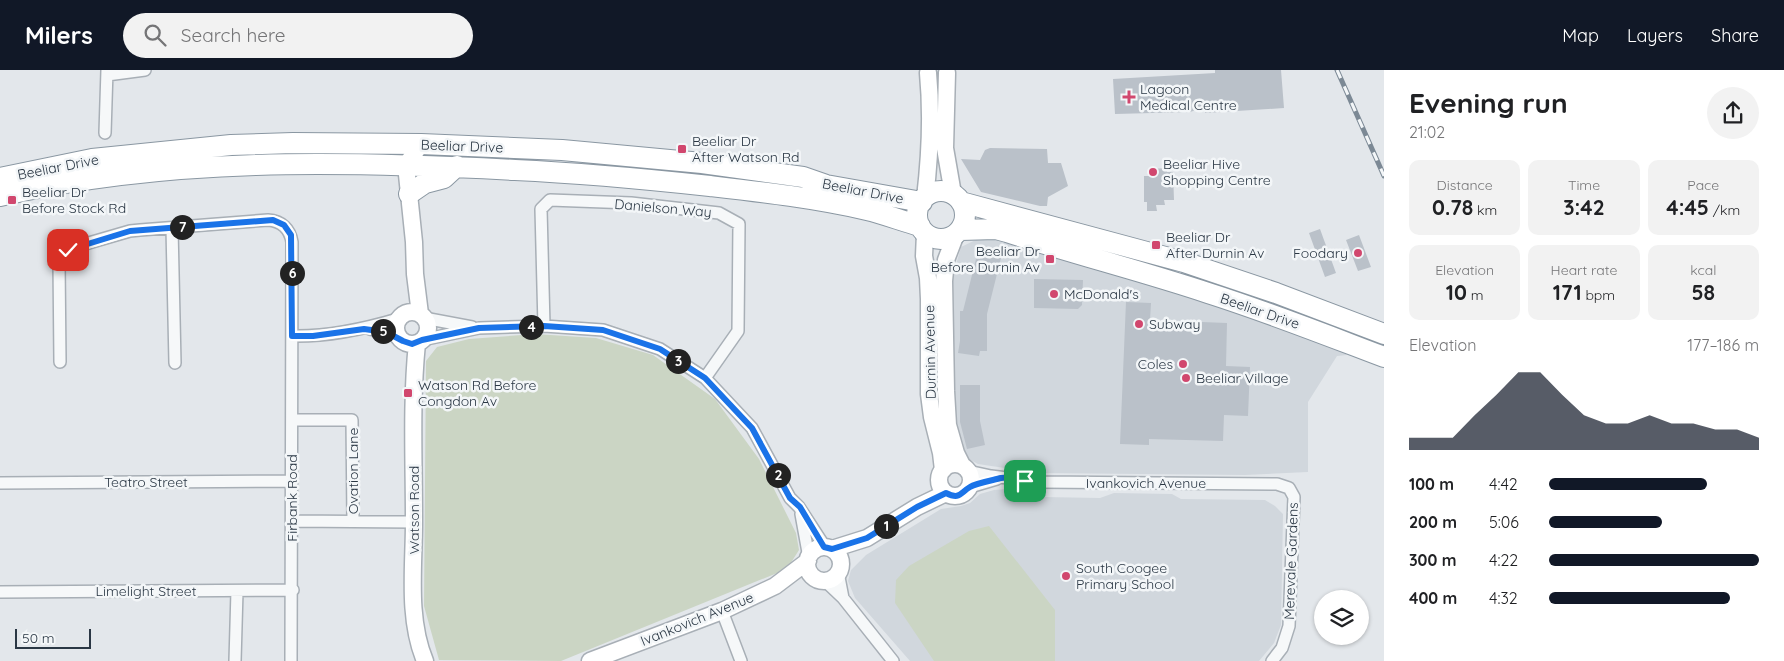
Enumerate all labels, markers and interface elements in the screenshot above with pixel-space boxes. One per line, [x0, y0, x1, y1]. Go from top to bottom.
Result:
search box [123, 13, 473, 58]
text: Milers [25, 20, 93, 50]
icon: search [141, 21, 169, 49]
text: Search here [181, 23, 286, 47]
text: Map [1562, 24, 1599, 47]
text: Layers [1627, 24, 1683, 47]
text: Share [1711, 24, 1759, 47]
place label: Lagoon Medical Centre [1140, 80, 1237, 114]
text: Evening run [1409, 85, 1568, 120]
button: share [1707, 87, 1759, 139]
marker: Lagoon Medical Centre [1122, 90, 1136, 104]
text: 21:02 [1409, 122, 1445, 142]
place label: Beeliar Dr After Watson Rd [692, 132, 800, 166]
street label: Beeliar Drive [420, 136, 504, 156]
marker: Beeliar Dr After Watson Rd [676, 143, 688, 155]
street label: Beeliar Drive [16, 150, 100, 184]
place label: Beeliar Hive Shopping Centre [1163, 155, 1271, 189]
marker: Beeliar Hive Shopping Centre [1147, 166, 1159, 178]
street label: Beeliar Drive [821, 174, 905, 208]
text: Distance [1437, 176, 1493, 194]
text: Time [1568, 176, 1600, 194]
text: Pace [1687, 176, 1719, 194]
place label: Beeliar Dr Before Stock Rd [22, 183, 126, 217]
marker: Beeliar Dr Before Stock Rd [6, 194, 18, 206]
text: 0.78 [1432, 194, 1473, 220]
text: 3:42 [1563, 194, 1605, 220]
text: 4:45 [1666, 194, 1709, 220]
street label: Danielson Way [614, 195, 712, 221]
text: km [1473, 201, 1497, 219]
text: /km [1709, 201, 1740, 219]
pin: 7 [170, 214, 194, 240]
text: 7 [179, 218, 186, 236]
place label: Beeliar Dr After Durnin Av [1166, 228, 1264, 262]
pin [47, 229, 89, 271]
icon: check [54, 236, 82, 264]
marker: Beeliar Dr After Durnin Av [1150, 239, 1162, 251]
place label: Beeliar Dr Before Durnin Av [931, 242, 1041, 276]
place label: Foodary [1293, 244, 1348, 262]
marker: Foodary [1352, 247, 1364, 259]
marker: Beeliar Dr Before Durnin Av [1044, 253, 1056, 265]
pin: 6 [280, 260, 304, 286]
text: Elevation [1435, 261, 1494, 279]
text: Heart rate [1551, 261, 1617, 279]
text: kcal [1690, 261, 1716, 279]
text: 6 [289, 264, 296, 282]
text: 10 [1446, 279, 1467, 305]
text: 171 [1553, 279, 1582, 305]
text: 58 [1692, 279, 1715, 305]
place label: McDonald's [1064, 285, 1139, 303]
text: m [1467, 286, 1484, 304]
text: bpm [1582, 286, 1615, 304]
marker: McDonald's [1048, 288, 1060, 300]
street label: Beeliar Drive [1218, 289, 1302, 333]
street label: Durnin Avenue [920, 305, 940, 399]
pin: 4 [518, 314, 544, 340]
place label: Subway [1149, 315, 1200, 333]
pin: 5 [370, 318, 396, 344]
text: 4 [527, 318, 536, 336]
marker: Subway [1133, 318, 1145, 330]
text: 5 [379, 322, 388, 340]
text: Elevation [1409, 335, 1476, 355]
text: 177–186 m [1687, 335, 1759, 355]
pin: 3 [666, 348, 690, 374]
text: 3 [675, 352, 682, 370]
place label: Coles [1138, 355, 1173, 373]
marker: Coles [1177, 358, 1189, 370]
place label: Beeliar Village [1196, 369, 1289, 387]
marker: Beeliar Village [1180, 372, 1192, 384]
place label: Watson Rd Before Congdon Av [418, 376, 537, 410]
marker: Watson Rd Before Congdon Av [402, 387, 414, 399]
street label: Ovation Lane [344, 428, 362, 514]
street label: Firbank Road [283, 454, 301, 542]
pin [1004, 460, 1046, 502]
pin: 2 [766, 462, 790, 488]
street label: Watson Road [405, 466, 423, 554]
text: 2 [775, 466, 782, 484]
icon: arrive [1011, 467, 1039, 495]
street label: Teatro Street [104, 473, 188, 491]
street label: Ivankovich Avenue [1086, 474, 1206, 492]
text: 100 m [1409, 474, 1454, 494]
text: 4:42 [1489, 474, 1518, 494]
street label: Merevale Gardens [1280, 502, 1302, 620]
text: 200 m [1409, 512, 1457, 532]
text: 5:06 [1489, 512, 1519, 532]
pin: 1 [874, 514, 898, 538]
text: 1 [884, 517, 889, 535]
text: 300 m [1409, 550, 1456, 570]
text: 4:22 [1489, 550, 1518, 570]
place label: South Coogee Primary School [1076, 559, 1174, 593]
marker: South Coogee Primary School [1060, 570, 1072, 582]
street label: Limelight Street [96, 582, 197, 600]
street label: Ivankovich Avenue [638, 588, 756, 650]
text: 400 m [1409, 588, 1457, 608]
text: 4:32 [1489, 588, 1518, 608]
map controls [1314, 590, 1369, 645]
button: layers [1314, 590, 1369, 645]
scale bar [15, 626, 91, 649]
text: 50 m [22, 629, 55, 647]

